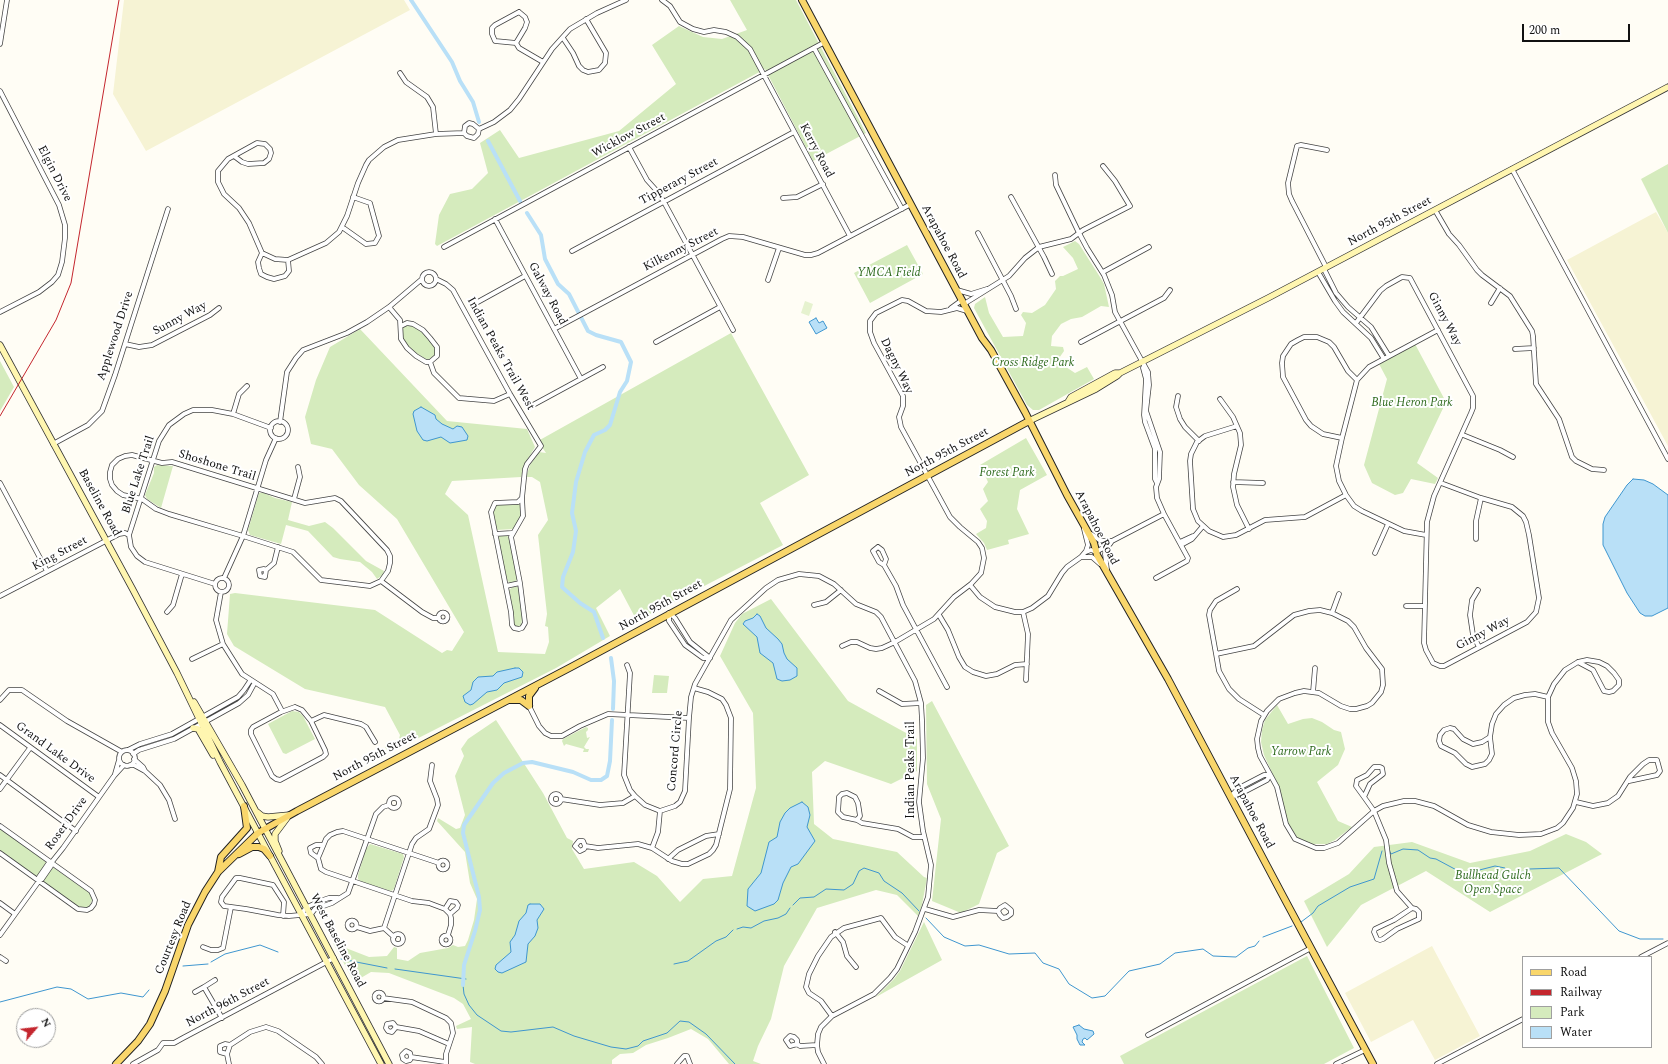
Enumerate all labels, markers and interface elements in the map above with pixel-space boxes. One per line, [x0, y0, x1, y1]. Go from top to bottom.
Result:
scale bar [1524, 16, 1632, 42]
text: 200 m [1529, 21, 1560, 40]
street label: Wicklow Street [590, 111, 668, 161]
street label: Kerry Road [796, 121, 836, 181]
street label: Elgin Drive [34, 144, 74, 204]
street label: Tipperary Street [637, 155, 721, 209]
street label: North 95th Street [1346, 194, 1434, 250]
street label: Arapahoe Road [917, 203, 969, 281]
street label: Kilkenny Street [641, 225, 721, 275]
street label: Galway Road [524, 260, 570, 328]
park label: YMCA Field [857, 267, 921, 281]
street label: Applewood Drive [95, 289, 137, 383]
street label: Ginny Way [1424, 290, 1464, 348]
street label: Indian Peaks Trail West [463, 295, 537, 413]
street label: Sunny Way [151, 299, 209, 339]
street label: Dagny Way [876, 336, 916, 396]
park label: Cross Ridge Park [992, 357, 1074, 371]
park label: Blue Heron Park [1371, 397, 1453, 411]
street label: North 95th Street [903, 425, 991, 481]
street label: Blue Lake Trail [120, 434, 158, 516]
street label: Shoshone Trail [177, 447, 257, 485]
street label: Baseline Road [75, 467, 123, 539]
park label: Forest Park [979, 467, 1035, 481]
street label: Arapahoe Road [1071, 488, 1121, 568]
street label: King Street [30, 534, 90, 574]
street label: North 95th Street [617, 577, 705, 635]
street label: Ginny Way [1454, 614, 1512, 654]
street label: Concord Circle [665, 710, 687, 792]
street label: Grand Lake Drive [12, 719, 98, 787]
street label: Indian Peaks Trail [905, 721, 919, 819]
street label: North 95th Street [331, 729, 419, 785]
park label: Yarrow Park [1271, 746, 1331, 760]
street label: Arapahoe Road [1225, 773, 1277, 851]
street label: Roser Drive [43, 794, 91, 854]
park label: Bullhead Gulch Open Space [1455, 870, 1531, 898]
street label: West Baseline Road [306, 891, 368, 991]
street label: Courtesy Road [153, 899, 195, 977]
legend [1522, 956, 1652, 1048]
text: Road [1560, 963, 1587, 982]
street label: North 96th Street [184, 975, 272, 1031]
text: Railway [1560, 983, 1602, 1002]
text: Park [1560, 1003, 1585, 1022]
north arrow [16, 1008, 56, 1048]
text: N [37, 1015, 56, 1031]
text: Water [1560, 1023, 1592, 1042]

